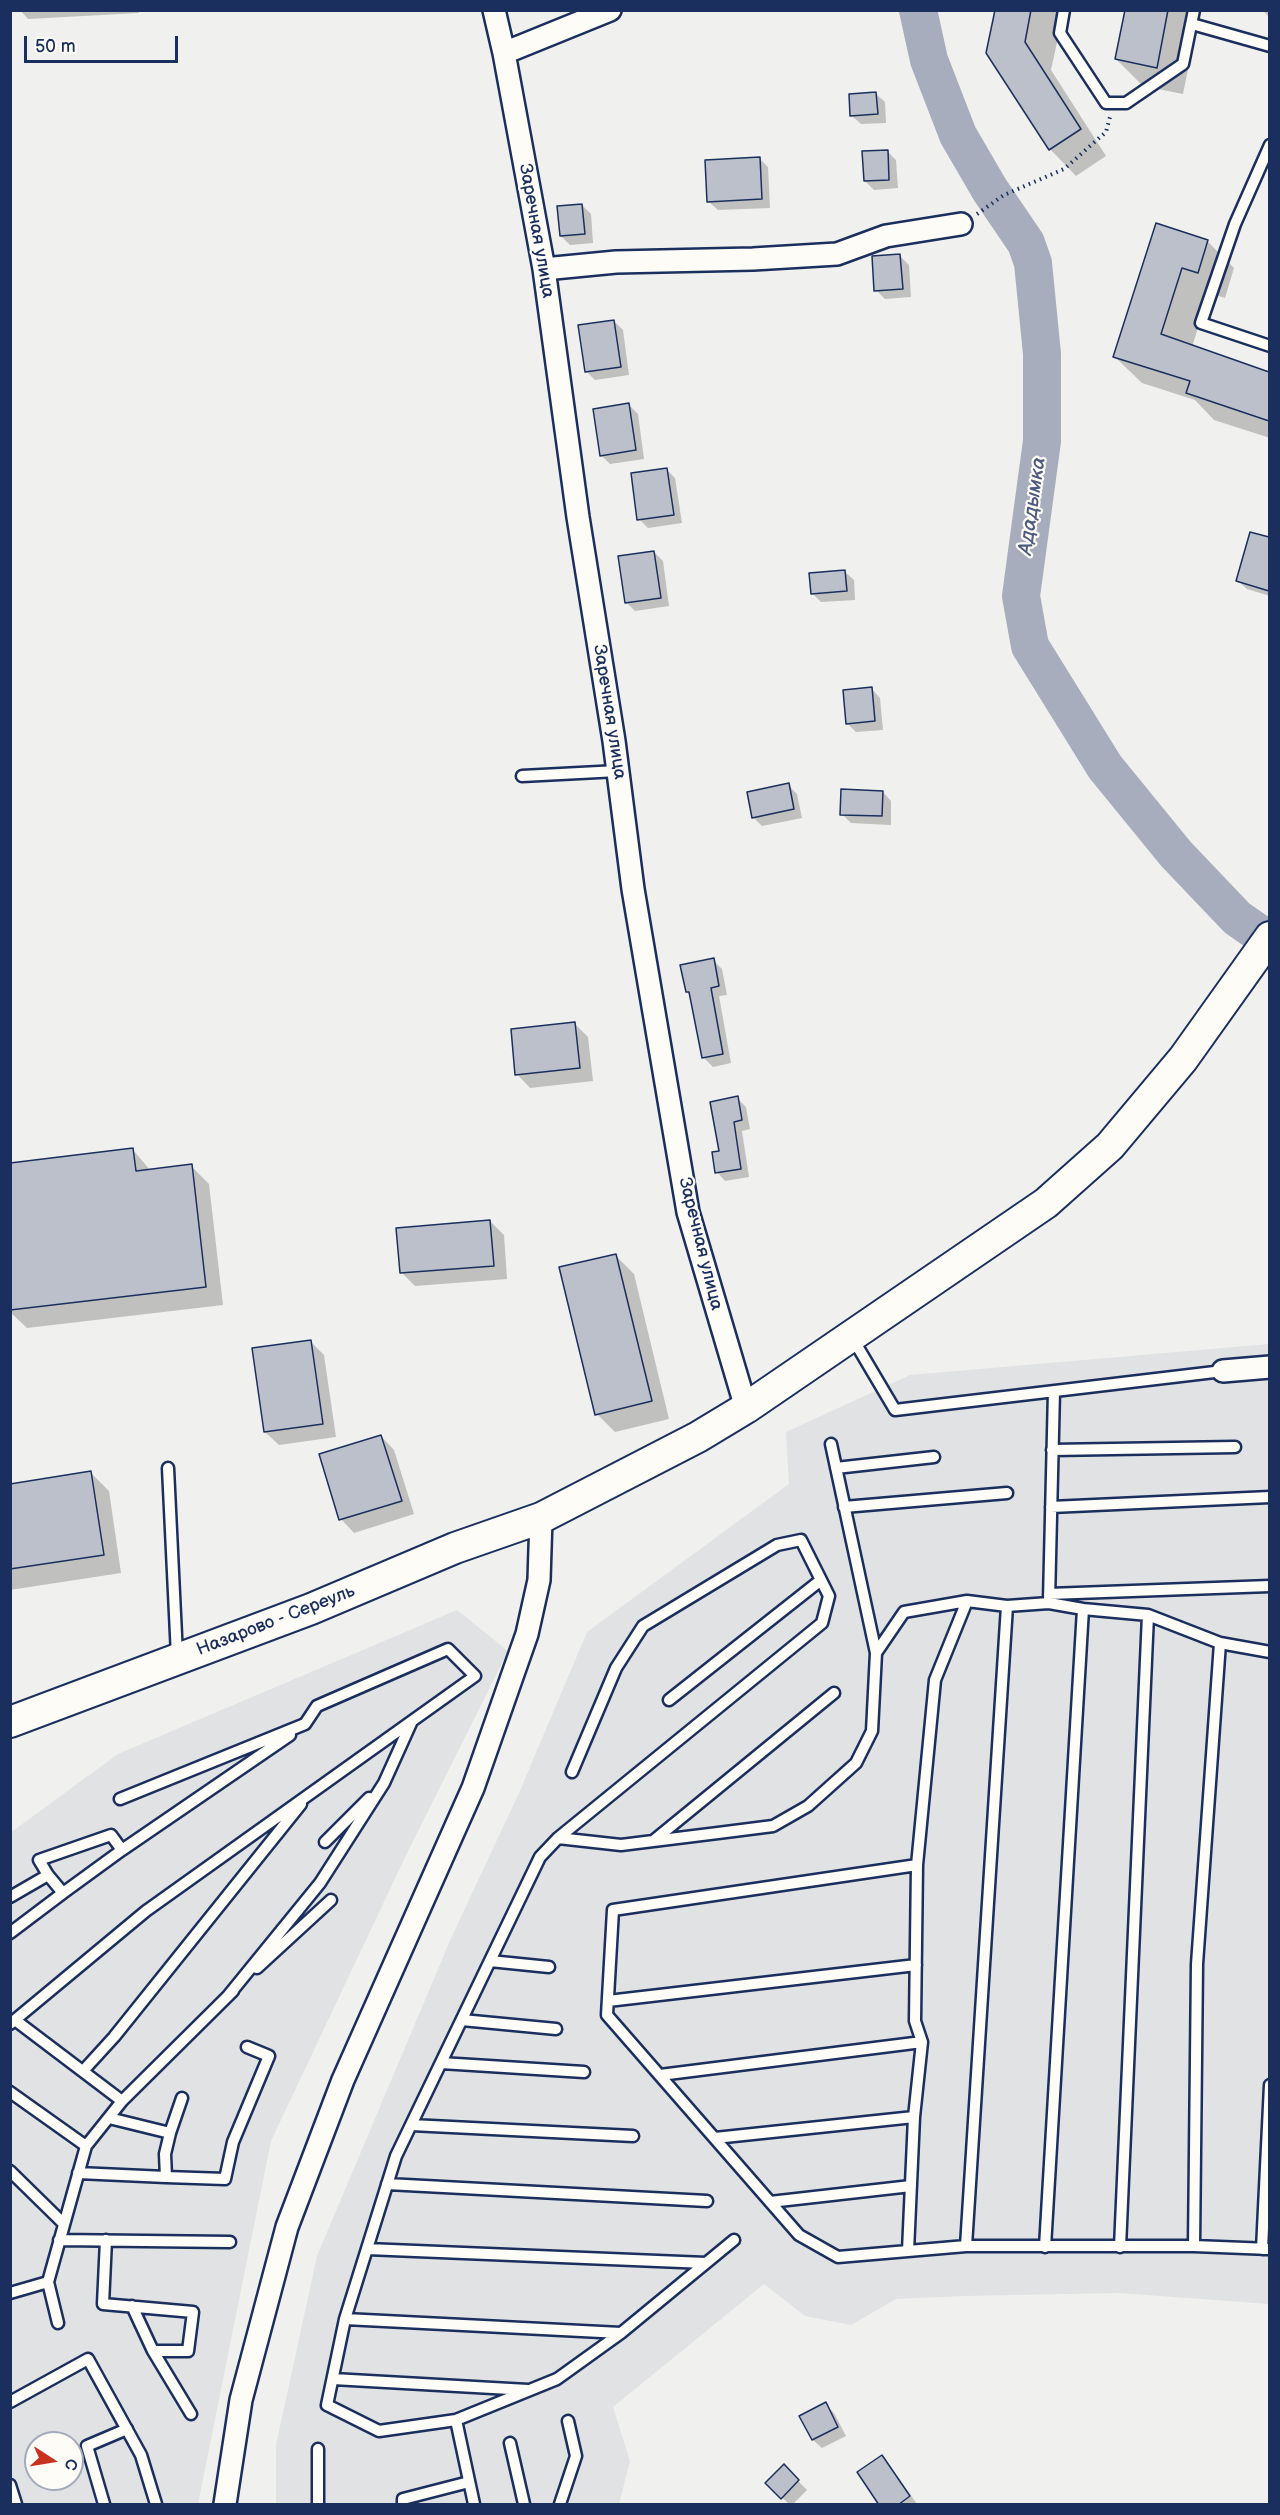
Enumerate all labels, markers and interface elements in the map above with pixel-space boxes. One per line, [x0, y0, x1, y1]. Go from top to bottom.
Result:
scale bar [27, 24, 182, 62]
text: 50 m [35, 36, 76, 57]
street label: Заречная улица [514, 162, 558, 300]
water label: Ададымка [1014, 456, 1052, 556]
street label: Заречная улица [588, 643, 630, 781]
street label: Заречная улица [673, 1175, 727, 1313]
street label: Назарово - Сереуль [194, 1581, 358, 1661]
north arrow [24, 2431, 84, 2491]
text: С [60, 2457, 81, 2472]

